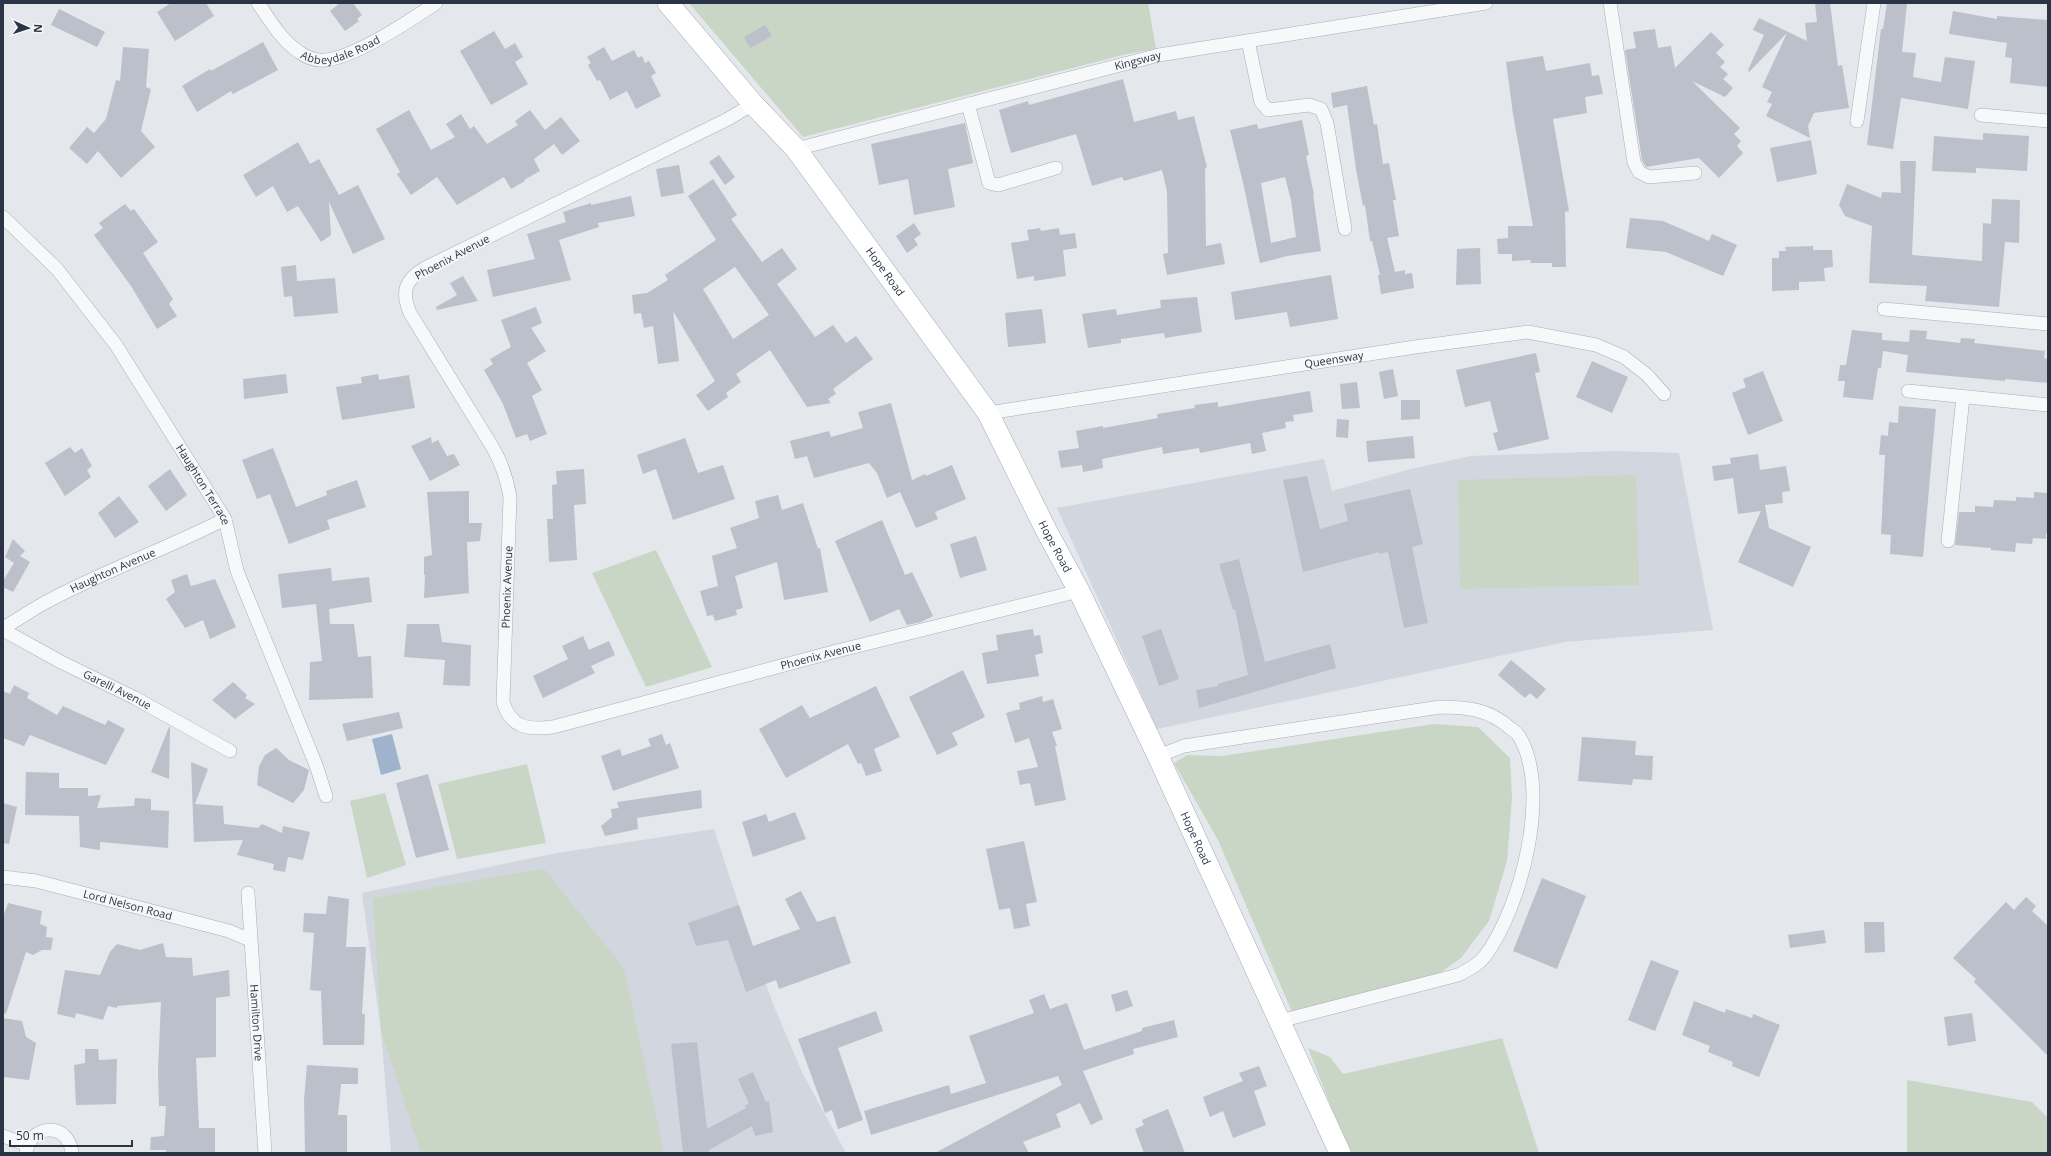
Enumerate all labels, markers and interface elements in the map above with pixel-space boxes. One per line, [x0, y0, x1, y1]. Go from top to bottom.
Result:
north arrow [8, 8, 48, 48]
text: N [31, 24, 46, 33]
street label: Abbeydale Road [298, 32, 382, 67]
street label: Kingsway [1113, 47, 1163, 73]
street label: Phoenix Avenue [412, 231, 492, 283]
street label: Hope Road [863, 244, 908, 299]
street label: Queensway [1303, 347, 1365, 371]
street label: Haughton Terrace [173, 441, 234, 526]
street label: Hope Road [1035, 518, 1075, 575]
street label: Haughton Avenue [67, 544, 158, 596]
street label: Phoenix Avenue [498, 545, 515, 629]
street label: Phoenix Avenue [779, 637, 862, 673]
street label: Garelli Avenue [81, 666, 154, 713]
street label: Hope Road [1177, 809, 1215, 867]
street label: Lord Nelson Road [82, 886, 174, 923]
street label: Hamilton Drive [247, 984, 267, 1062]
scale bar [10, 1122, 132, 1148]
text: 50 m [16, 1127, 44, 1144]

